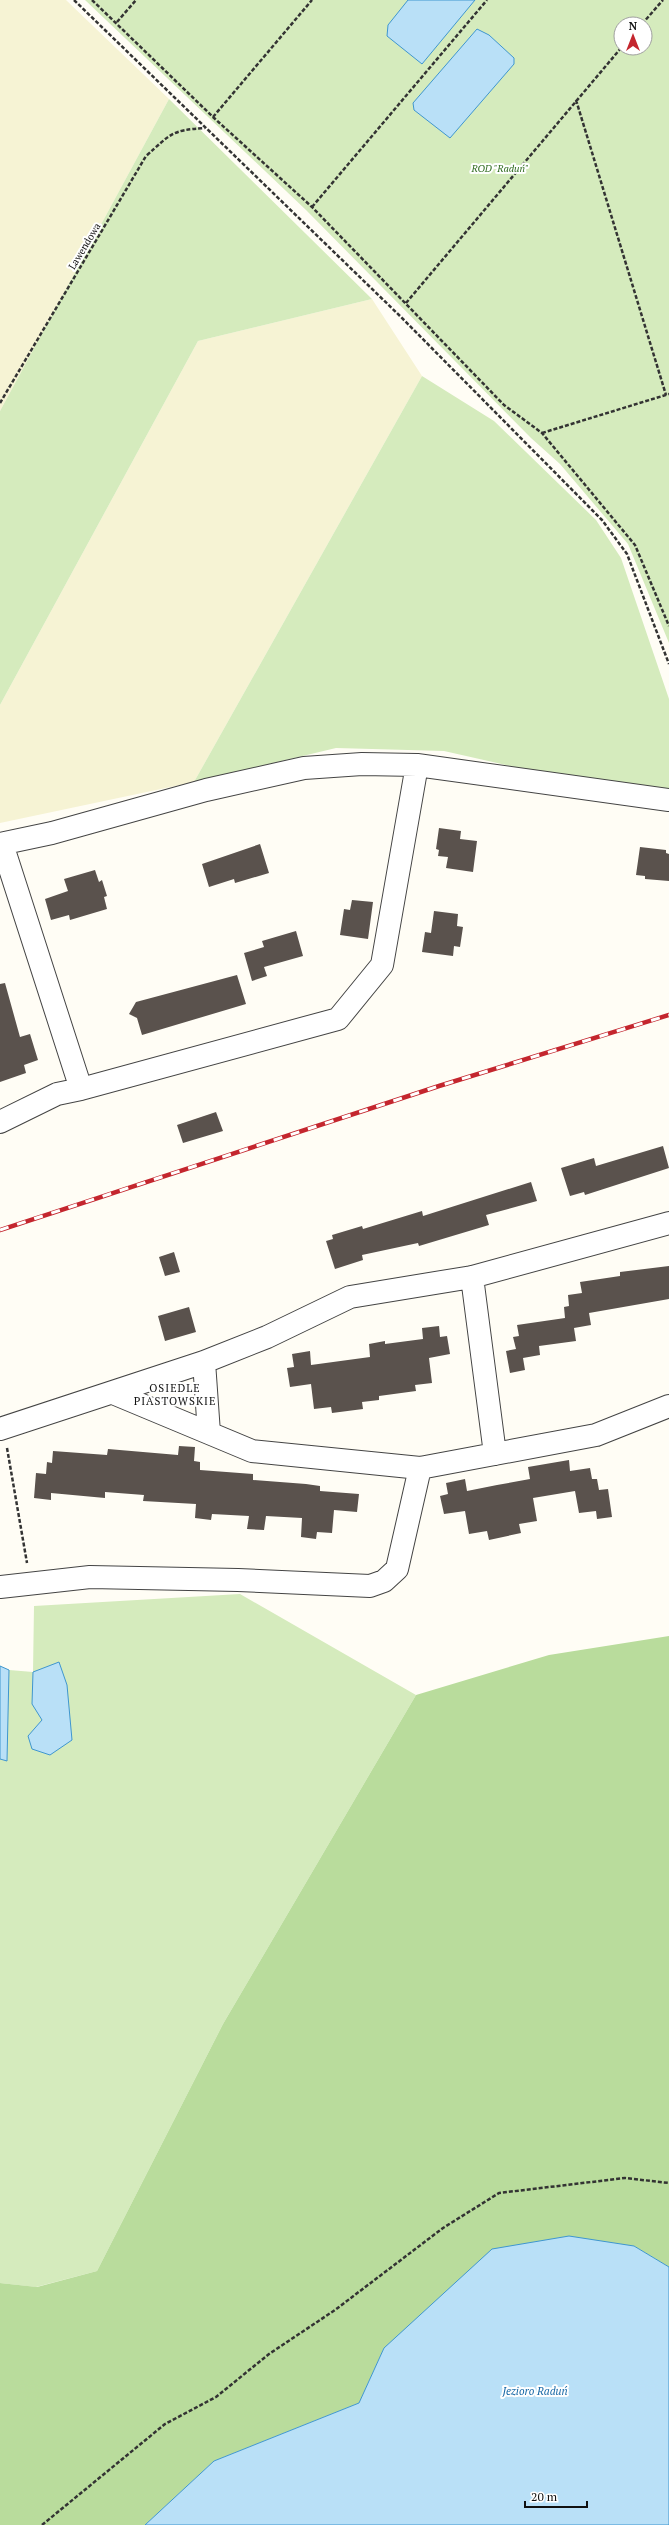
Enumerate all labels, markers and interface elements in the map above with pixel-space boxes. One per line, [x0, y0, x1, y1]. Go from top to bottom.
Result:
north arrow [613, 16, 653, 56]
text: N [629, 19, 638, 33]
park label: ROD "Raduń" [471, 162, 528, 175]
street label: Lawendowa [65, 221, 103, 272]
district label: OSIEDLE PIASTOWSKIE [134, 1381, 216, 1408]
water label: Jezioro Raduń [501, 2384, 568, 2398]
scale bar [525, 2483, 587, 2509]
text: 20 m [531, 2489, 558, 2504]

